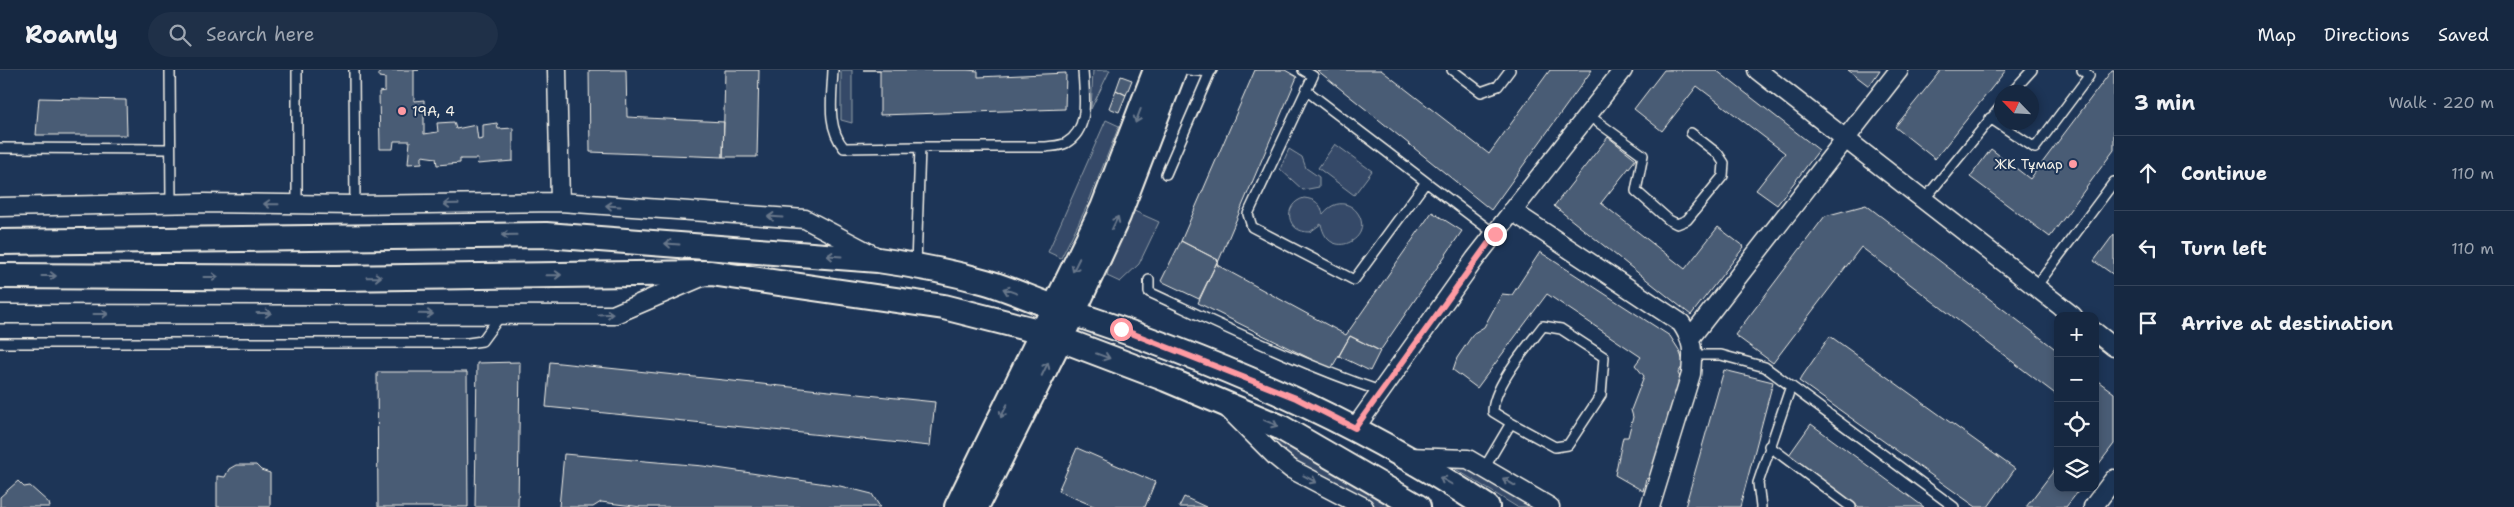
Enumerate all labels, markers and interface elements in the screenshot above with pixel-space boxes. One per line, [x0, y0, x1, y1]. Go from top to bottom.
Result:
search box [148, 12, 498, 57]
text: Roamly [25, 19, 118, 51]
icon: search [166, 21, 194, 49]
text: Search here [206, 22, 315, 47]
text: Map [2258, 23, 2296, 47]
text: Directions [2324, 23, 2410, 47]
text: Saved [2438, 23, 2489, 47]
north arrow [1994, 85, 2039, 130]
text: 3 min [2134, 89, 2195, 117]
text: Walk · 220 m [2388, 92, 2494, 113]
place label: 19А, 4 [412, 102, 455, 120]
marker: 19А, 4 [396, 105, 408, 117]
one-way arrow [1133, 107, 1142, 123]
place label: ЖК Тұмар [1994, 155, 2063, 173]
marker: ЖК Тұмар [2067, 158, 2079, 170]
icon: ahead [2134, 159, 2162, 187]
text: Continue [2181, 161, 2267, 186]
text: 110 m [2451, 163, 2494, 184]
one-way arrow [263, 199, 279, 209]
one-way arrow [443, 199, 459, 209]
one-way arrow [605, 201, 621, 210]
one-way arrow [767, 213, 783, 222]
one-way arrow [1111, 216, 1121, 231]
route end [1484, 223, 1507, 246]
one-way arrow [502, 231, 518, 240]
icon: left [2134, 234, 2162, 262]
text: Turn left [2181, 236, 2267, 261]
text: 110 m [2451, 238, 2494, 259]
one-way arrow [664, 240, 680, 249]
one-way arrow [826, 252, 842, 261]
one-way arrow [1070, 257, 1080, 272]
one-way arrow [545, 270, 561, 280]
one-way arrow [40, 271, 56, 281]
one-way arrow [202, 272, 219, 282]
one-way arrow [365, 272, 381, 282]
one-way arrow [1002, 285, 1017, 294]
one-way arrow [255, 308, 271, 318]
one-way arrow [92, 309, 109, 319]
one-way arrow [418, 309, 434, 319]
icon: arrive [2134, 309, 2162, 337]
one-way arrow [598, 310, 614, 319]
text: Arrive at destination [2181, 311, 2393, 336]
map controls [2054, 312, 2099, 492]
button: + [2054, 312, 2099, 357]
route start [1110, 318, 1133, 341]
one-way arrow [1095, 352, 1110, 361]
button: − [2054, 357, 2099, 402]
one-way arrow [1040, 362, 1050, 377]
button: locate [2054, 402, 2099, 447]
one-way arrow [998, 403, 1008, 418]
one-way arrow [1263, 419, 1278, 428]
button: layers [2054, 447, 2099, 492]
one-way arrow [1302, 475, 1317, 484]
one-way arrow [1439, 475, 1454, 485]
one-way arrow [1502, 476, 1516, 486]

